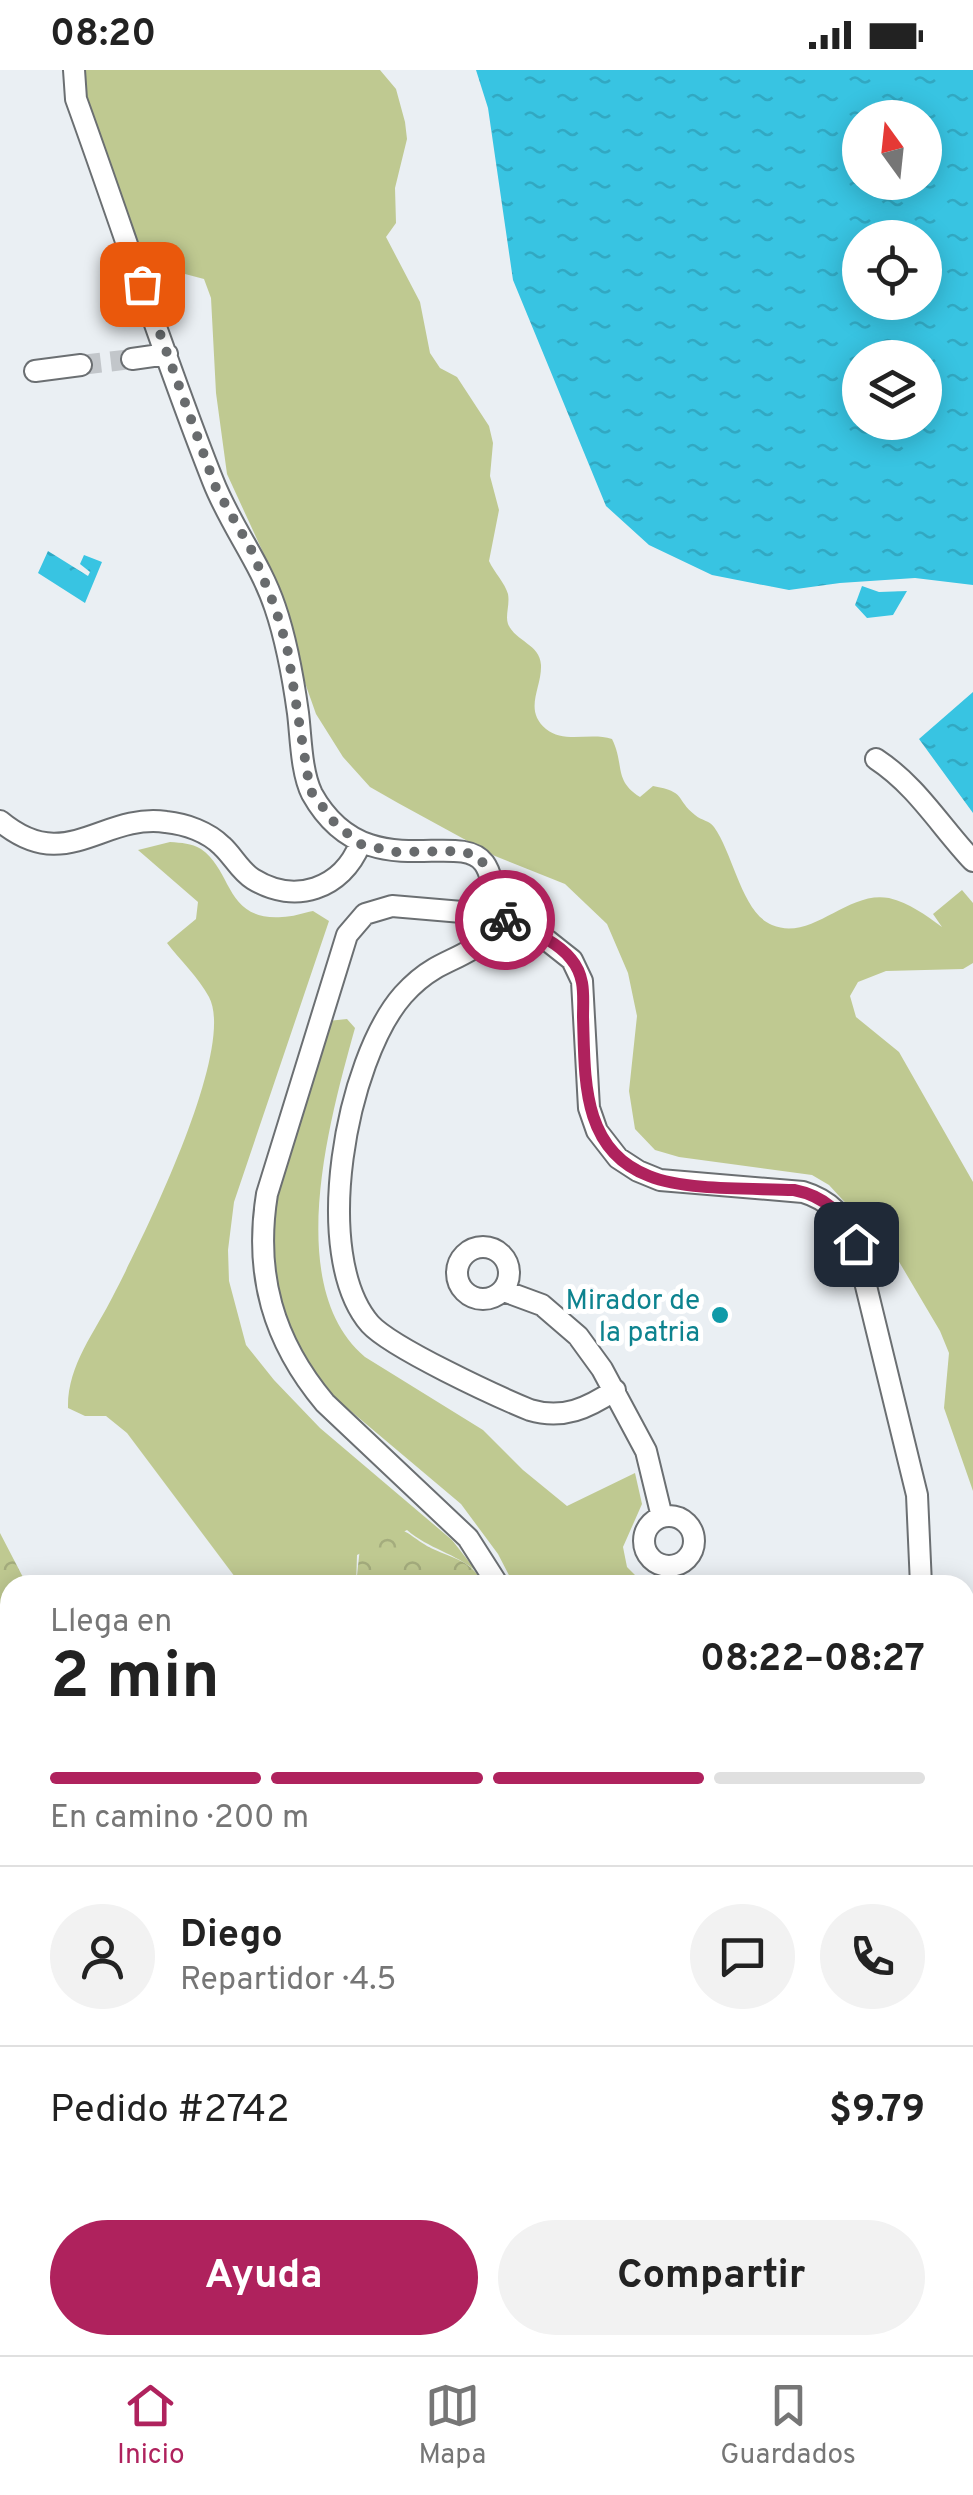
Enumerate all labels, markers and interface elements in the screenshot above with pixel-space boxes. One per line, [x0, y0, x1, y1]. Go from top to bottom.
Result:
text: 08:20 [50, 11, 156, 60]
north arrow [842, 100, 942, 200]
map controls [842, 100, 942, 440]
button: locate [842, 220, 942, 320]
pin [100, 242, 185, 327]
icon: bag [115, 257, 170, 312]
button: layers [842, 340, 942, 440]
courier [455, 870, 555, 970]
icon: bike [478, 893, 533, 948]
pin [814, 1202, 899, 1287]
icon: home [829, 1217, 884, 1272]
place label: Mirador de la patria [565, 1284, 700, 1352]
marker: Mirador de la patria [709, 1304, 731, 1326]
text: Llega en [50, 1603, 172, 1643]
text: 08:22–08:27 [700, 1636, 925, 1685]
text: 2 min [50, 1639, 220, 1721]
text: En camino · 200 m [50, 1799, 309, 1839]
button: person [50, 1904, 155, 2009]
button: chat [690, 1904, 795, 2009]
button: phone [820, 1904, 925, 2009]
text: Diego [180, 1912, 283, 1961]
text: Repartidor · 4.5 [180, 1961, 396, 2001]
text: Pedido #2742 [50, 2087, 289, 2136]
text: $9.79 [829, 2087, 925, 2136]
button: Ayuda [50, 2220, 478, 2335]
button: Compartir [498, 2220, 925, 2335]
tab: Inicio [117, 2378, 185, 2474]
tab: Mapa [419, 2378, 486, 2474]
tab: Guardados [720, 2378, 856, 2474]

